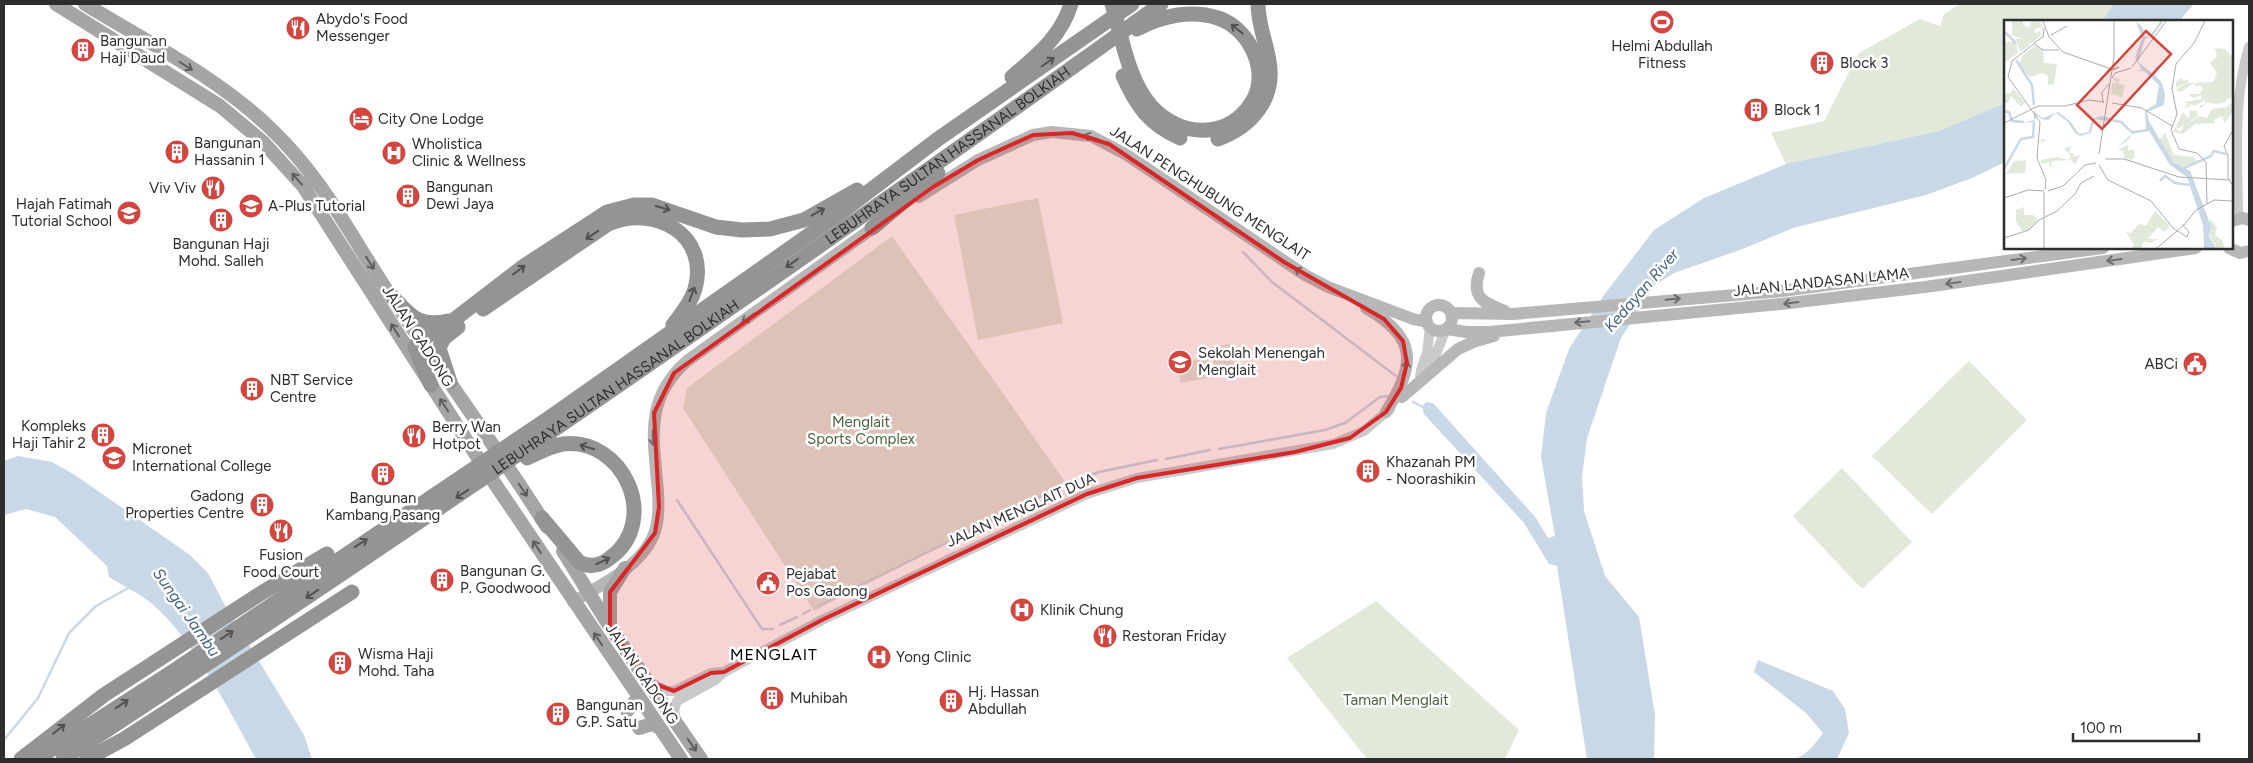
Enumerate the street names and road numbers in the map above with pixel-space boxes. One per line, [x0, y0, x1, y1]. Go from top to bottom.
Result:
street label: LEBUHRAYA SULTAN HASSANAL BOLKIAH [822, 63, 1074, 248]
street label: JALAN PENGHUBUNG MENGLAIT [1107, 121, 1314, 265]
street label: JALAN LANDASAN LAMA [1732, 264, 1910, 300]
street label: JALAN GADONG [378, 282, 458, 390]
street label: LEBUHRAYA SULTAN HASSANAL BOLKIAH [489, 296, 743, 478]
street label: JALAN MENGLAIT DUA [944, 469, 1098, 551]
street label: JALAN GADONG [602, 620, 682, 728]

